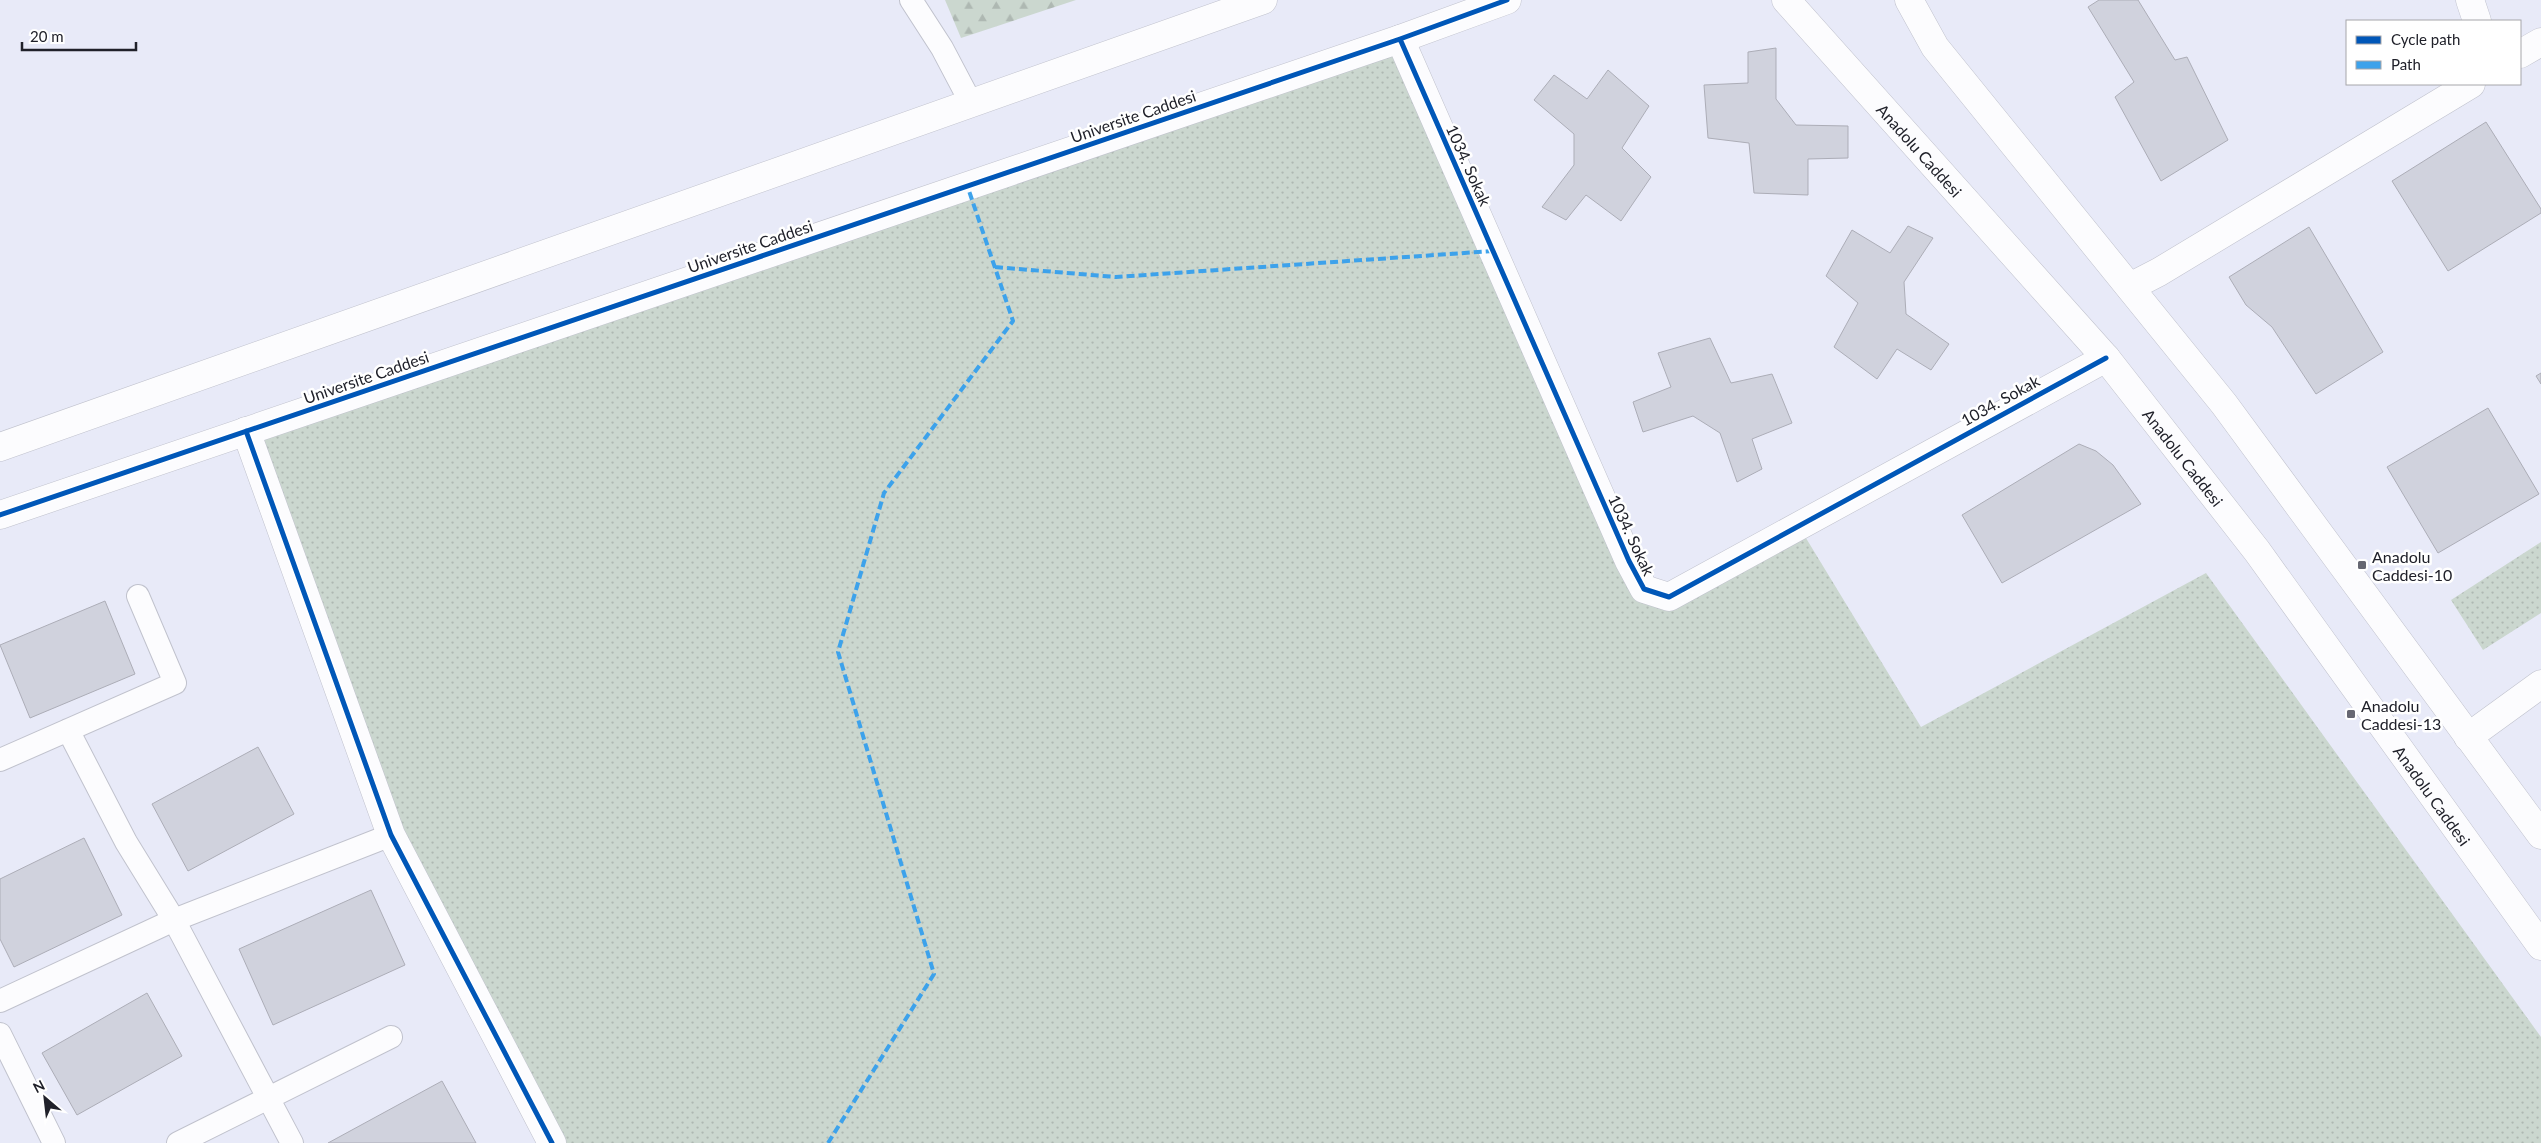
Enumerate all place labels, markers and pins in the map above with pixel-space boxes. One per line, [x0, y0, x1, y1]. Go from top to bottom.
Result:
place label: Anadolu Caddesi-10 [2372, 547, 2452, 584]
marker: Anadolu Caddesi-10 [2356, 559, 2368, 571]
place label: Anadolu Caddesi-13 [2361, 696, 2441, 733]
marker: Anadolu Caddesi-13 [2345, 708, 2357, 720]

